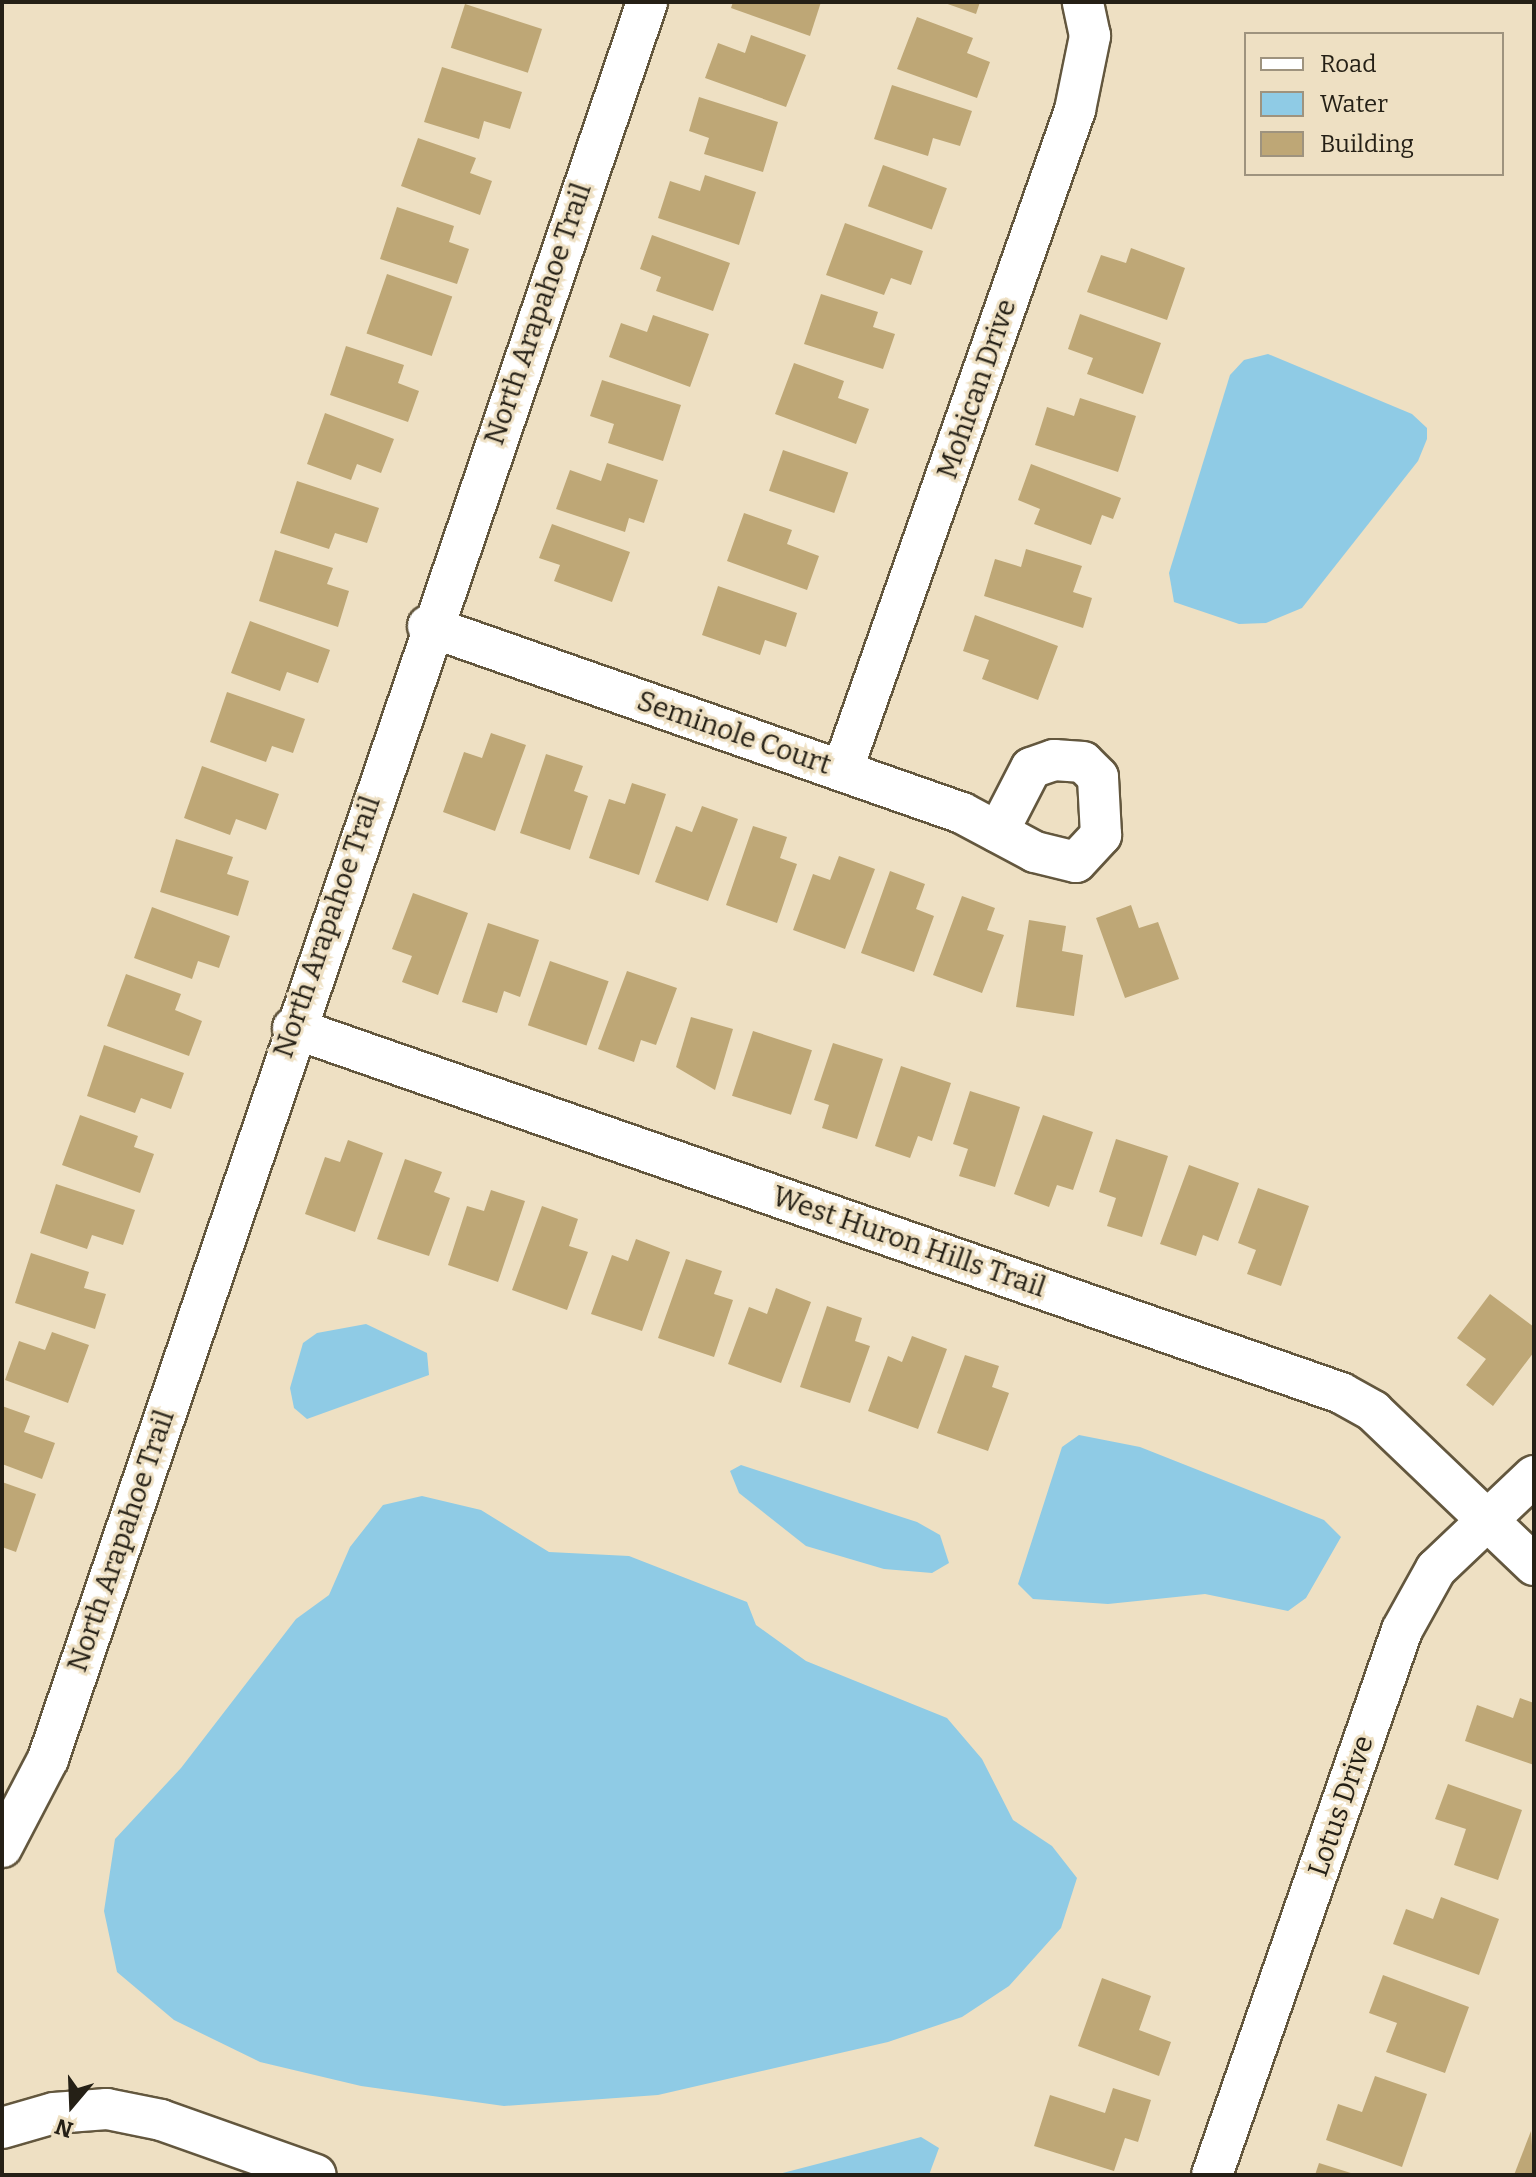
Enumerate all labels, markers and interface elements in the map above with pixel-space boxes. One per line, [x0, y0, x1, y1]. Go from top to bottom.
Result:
legend [1244, 32, 1504, 176]
text: Road [1320, 50, 1376, 78]
text: Water [1320, 90, 1388, 118]
text: Building [1320, 130, 1414, 158]
street label: North Arapahoe Trail [477, 179, 599, 449]
street label: Mohican Drive [931, 295, 1023, 483]
street label: Seminole Court [633, 684, 835, 782]
street label: North Arapahoe Trail [266, 792, 388, 1062]
street label: West Huron Hills Trail [768, 1179, 1050, 1305]
street label: North Arapahoe Trail [60, 1406, 182, 1676]
street label: Lotus Drive [1301, 1731, 1381, 1881]
north arrow [32, 2065, 112, 2145]
text: N [52, 2113, 76, 2144]

